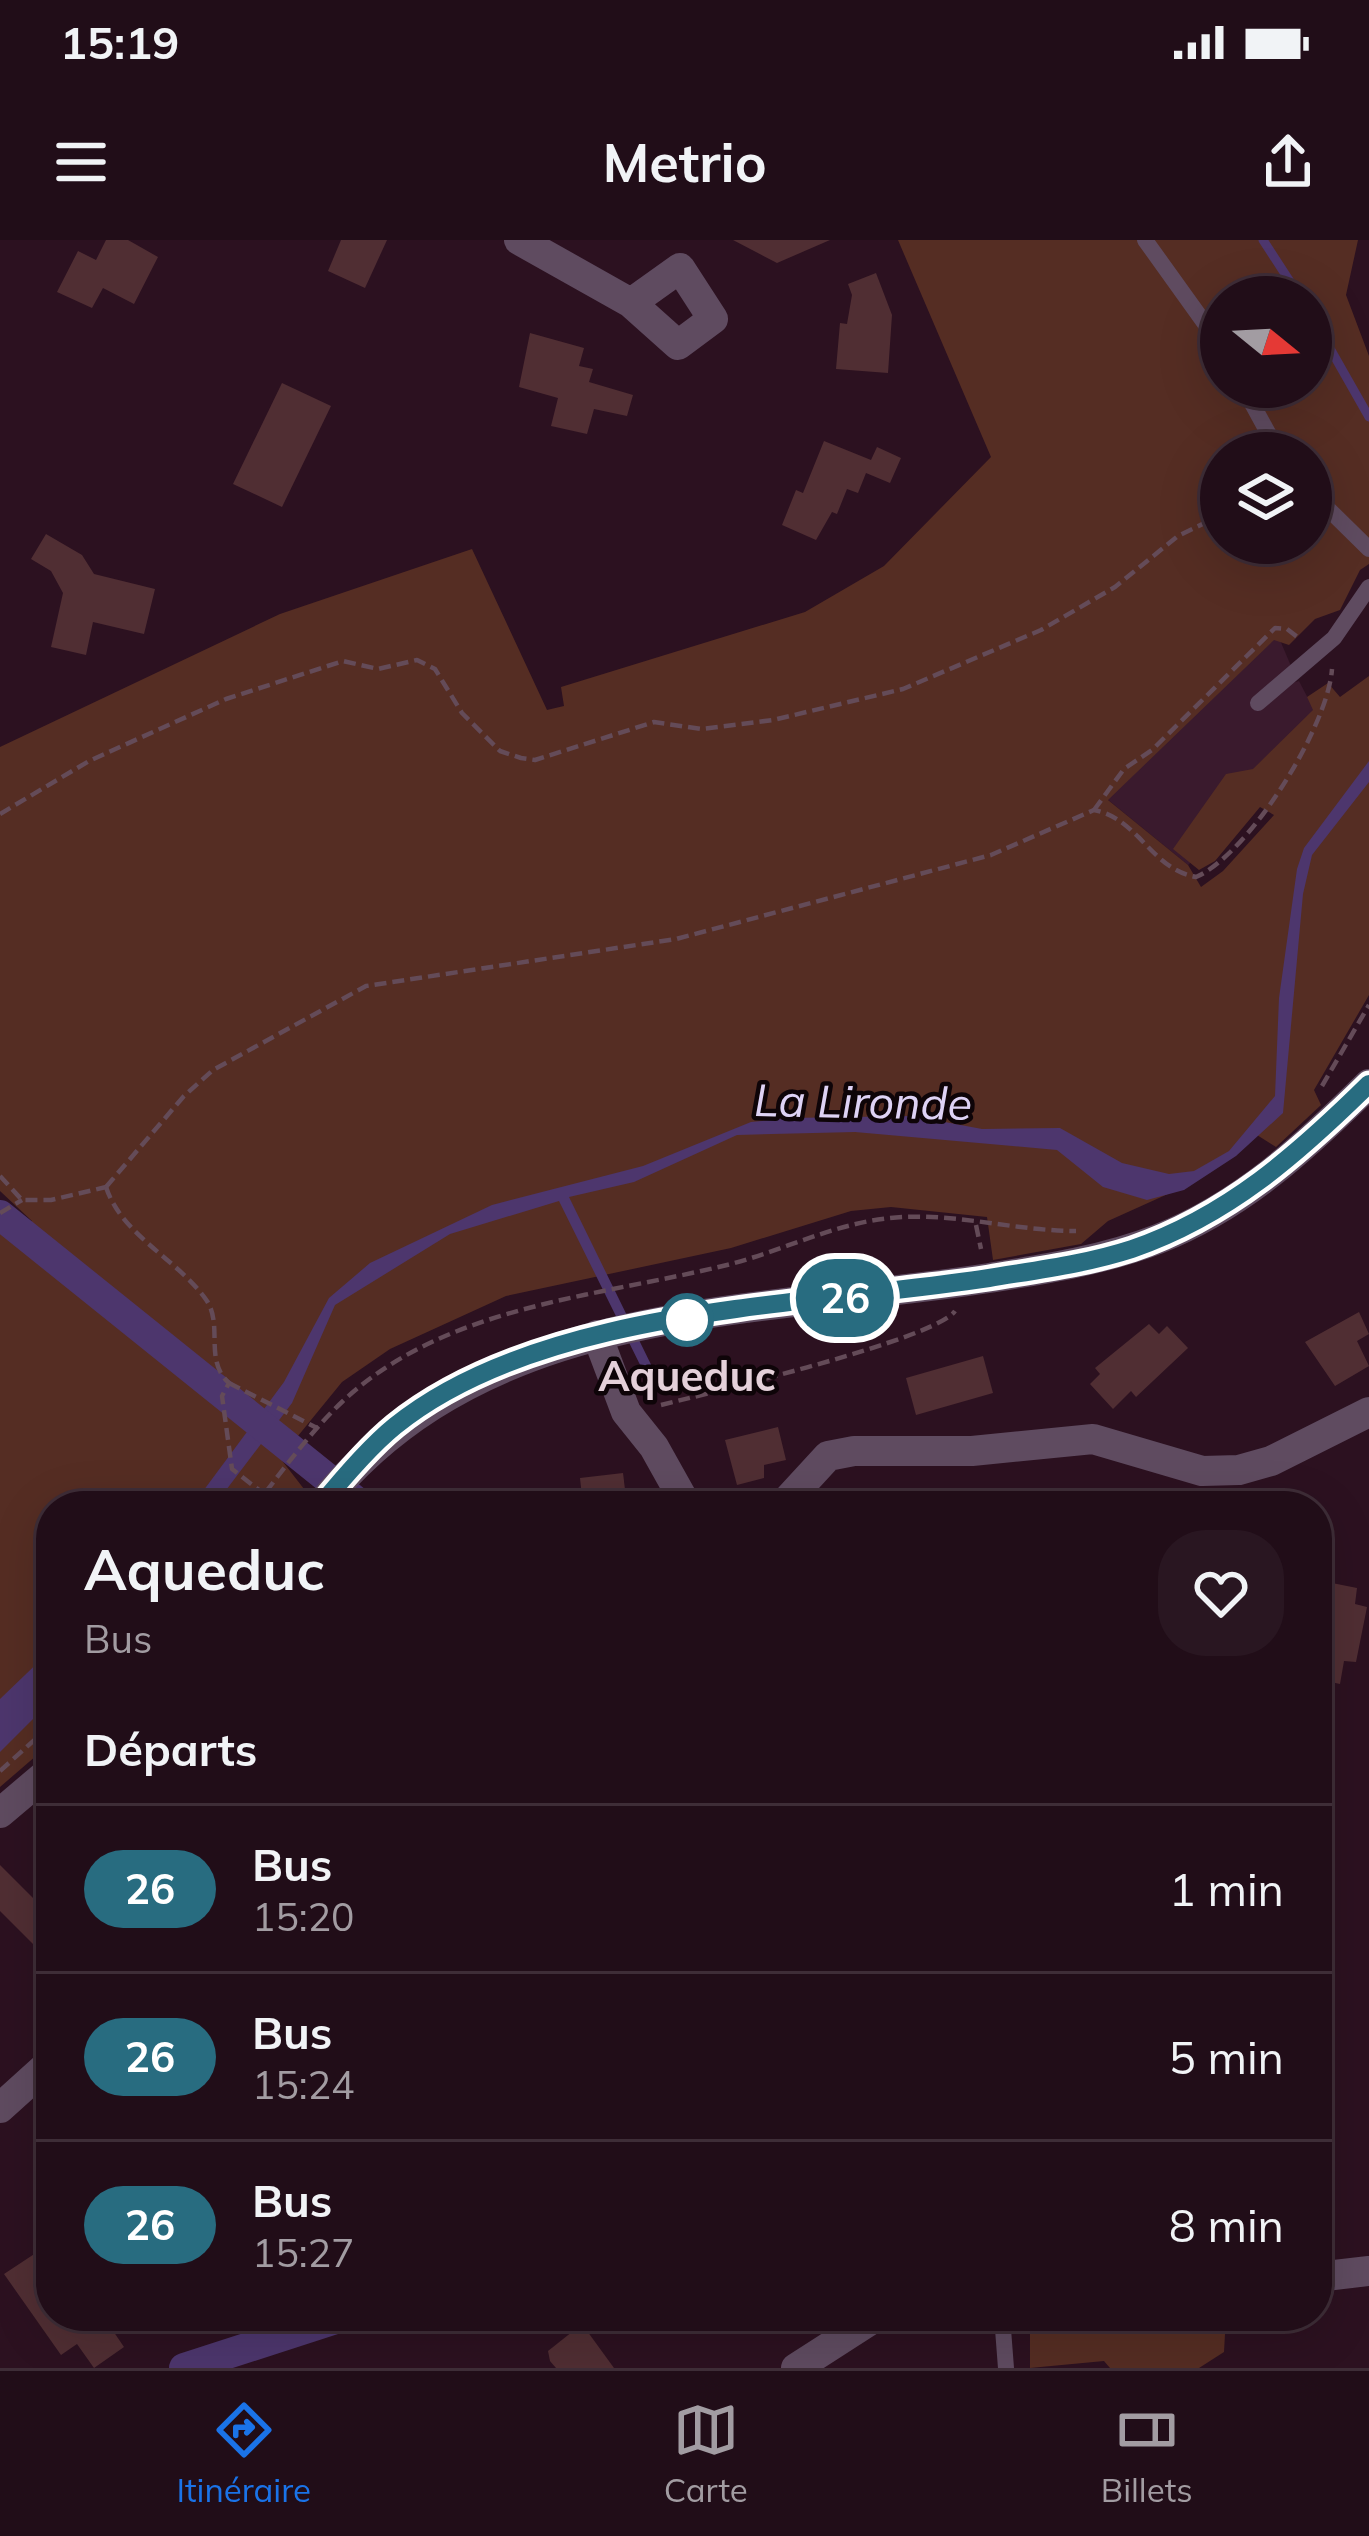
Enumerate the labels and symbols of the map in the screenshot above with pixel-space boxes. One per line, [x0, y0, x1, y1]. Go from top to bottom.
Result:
north arrow [1200, 276, 1332, 408]
water label: La Lironde [753, 1071, 973, 1131]
line badge: 26 [791, 1259, 899, 1337]
marker: Aqueduc [662, 1295, 712, 1345]
place label: Aqueduc [598, 1349, 776, 1402]

